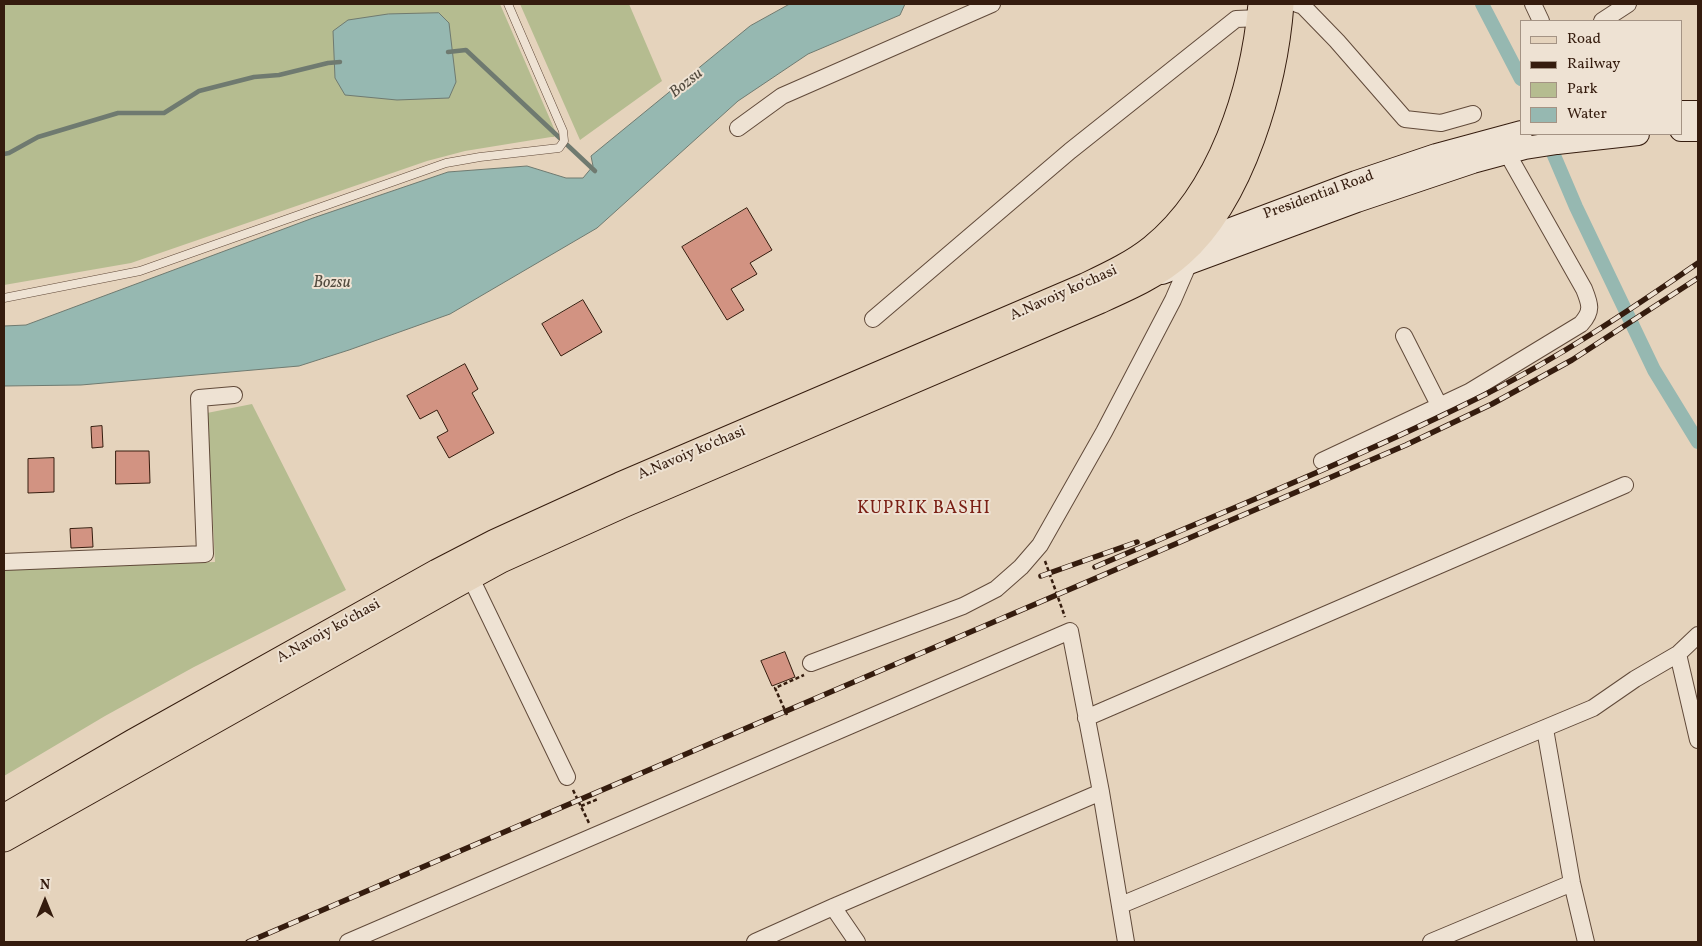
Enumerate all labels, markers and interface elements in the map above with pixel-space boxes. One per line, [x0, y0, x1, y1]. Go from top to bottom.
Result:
legend [1520, 20, 1682, 135]
text: Road [1567, 29, 1601, 50]
text: Railway [1567, 54, 1620, 75]
water label: Bozsu [666, 65, 708, 103]
text: Park [1567, 79, 1598, 100]
text: Water [1567, 104, 1607, 125]
street label: Presidential Road [1261, 168, 1377, 224]
street label: A.Navoiy ko‘chasi [1008, 262, 1120, 326]
water label: Bozsu [313, 274, 351, 294]
street label: A.Navoiy ko‘chasi [635, 423, 749, 485]
district label: KUPRIK BASHI [856, 499, 992, 521]
street label: A.Navoiy ko‘chasi [274, 596, 384, 668]
north arrow [20, 876, 70, 926]
text: N [40, 876, 50, 895]

